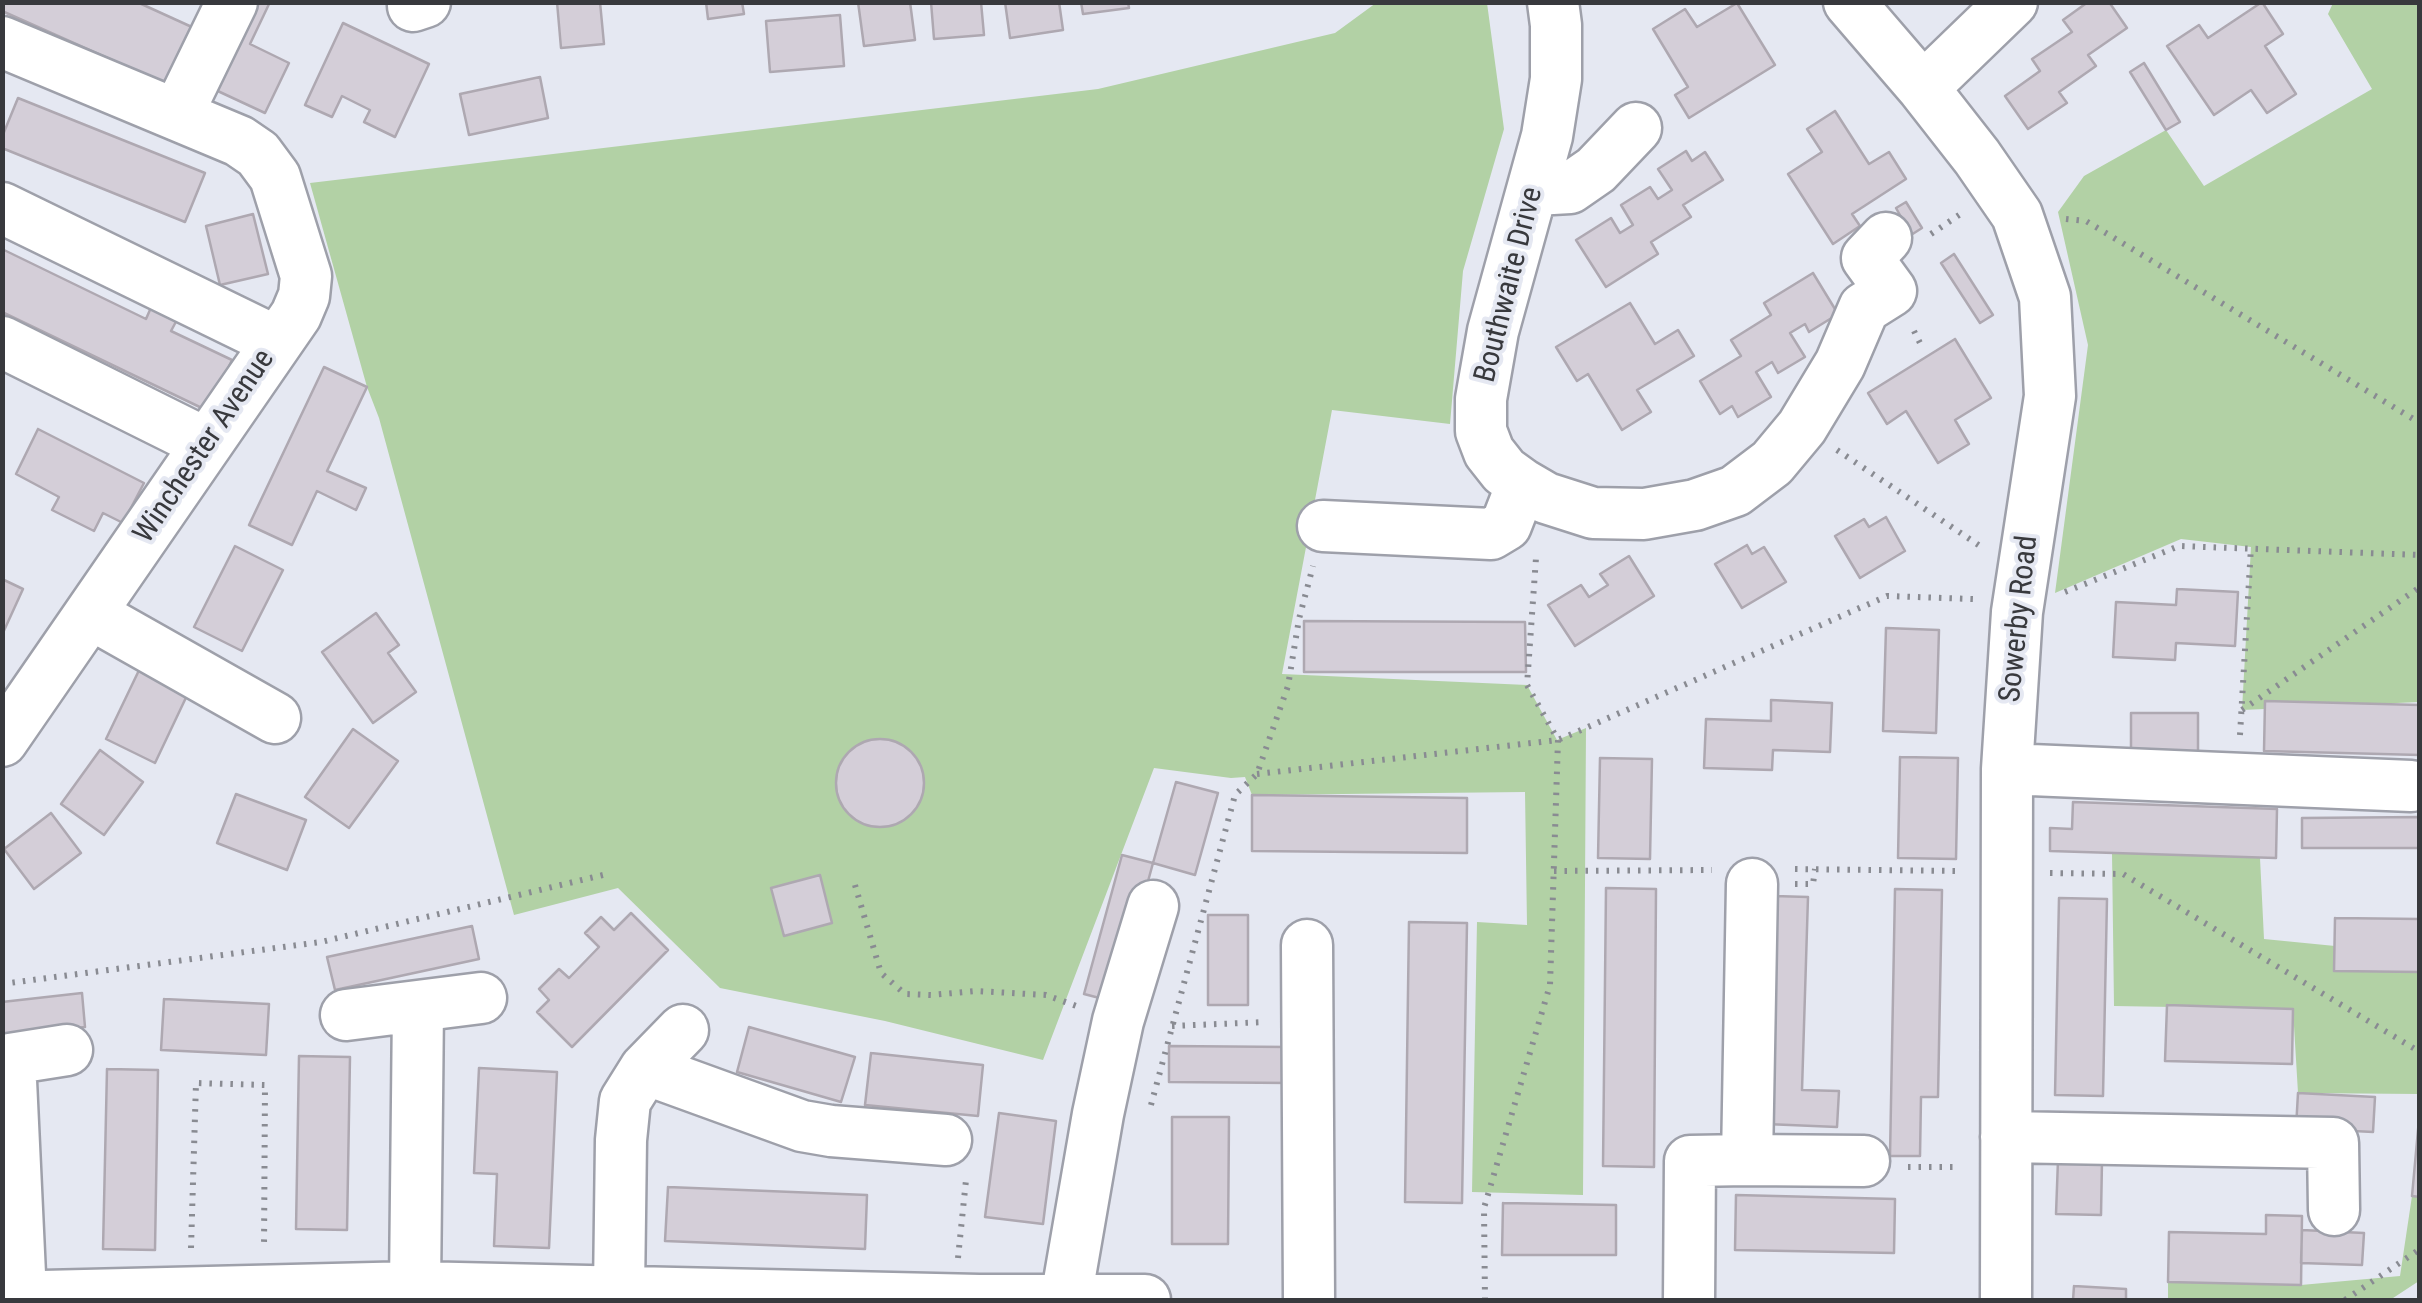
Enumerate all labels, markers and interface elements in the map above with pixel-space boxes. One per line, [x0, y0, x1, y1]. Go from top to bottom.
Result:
street label: Bouthwaite Drive [1468, 184, 1552, 386]
street label: Winchester Avenue [127, 343, 283, 551]
street label: Sowerby Road [1993, 534, 2047, 704]

